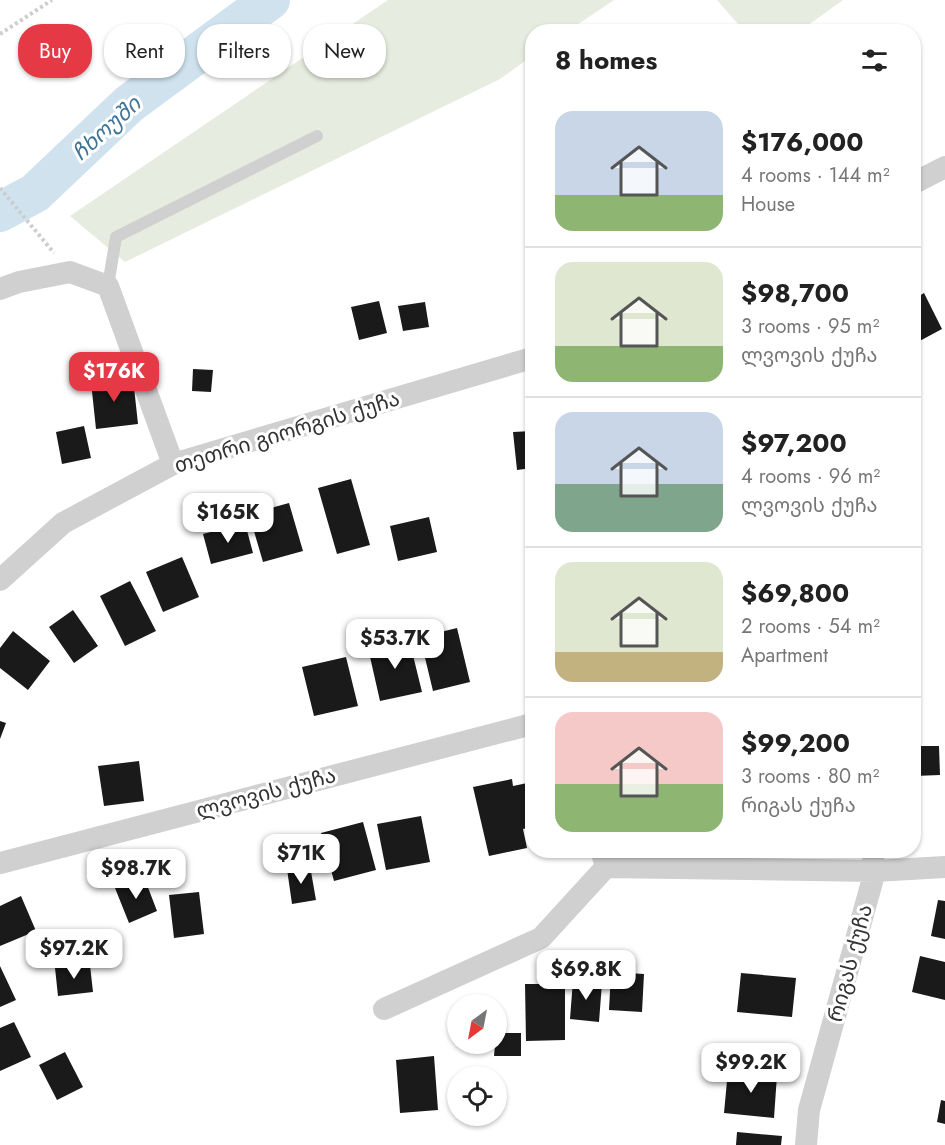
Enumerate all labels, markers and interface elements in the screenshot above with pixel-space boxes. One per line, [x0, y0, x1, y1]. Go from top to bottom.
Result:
chip: Buy [18, 24, 92, 78]
chip: Rent [104, 24, 185, 78]
chip: Filters [197, 24, 291, 78]
chip: New [303, 24, 386, 78]
text: 8 homes [555, 41, 657, 79]
icon: filters [858, 44, 891, 77]
water label: ჩხოუში [64, 87, 149, 168]
text: $176,000 [741, 123, 864, 161]
icon: home [603, 135, 675, 207]
text: 4 rooms · 144 m² [741, 161, 890, 190]
text: House [741, 190, 795, 219]
text: $98,700 [741, 274, 849, 312]
icon: home [603, 286, 675, 358]
text: 3 rooms · 95 m² [741, 312, 879, 341]
text: ლვოვის ქუჩა [741, 341, 878, 370]
pin: $176K [72, 352, 156, 403]
text: $176K [83, 357, 145, 386]
street label: თეთრი გიორგის ქუჩა [171, 383, 403, 481]
text: $97,200 [741, 424, 847, 462]
icon: home [603, 436, 675, 508]
text: 4 rooms · 96 m² [741, 462, 880, 491]
text: ლვოვის ქუჩა [741, 491, 878, 520]
pin: $165K [186, 493, 270, 544]
text: $165K [197, 498, 259, 527]
text: $69,800 [741, 574, 849, 612]
icon: home [603, 586, 675, 658]
text: 2 rooms · 54 m² [741, 612, 880, 641]
pin: $53.7K [346, 619, 444, 670]
text: $53.7K [360, 624, 430, 653]
text: Apartment [741, 641, 828, 670]
text: $99,200 [741, 724, 850, 762]
icon: home [603, 736, 675, 808]
street label: ლვოვის ქუჩა [193, 760, 339, 826]
text: 3 rooms · 80 m² [741, 762, 879, 791]
text: რიგას ქუჩა [741, 791, 856, 820]
pin: $71K [265, 834, 337, 885]
text: $71K [277, 839, 325, 868]
pin: $98.7K [87, 849, 185, 900]
text: $98.7K [101, 854, 171, 883]
street label: რიგას ქუჩა [820, 901, 880, 1025]
pin: $97.2K [25, 929, 123, 980]
text: $97.2K [40, 934, 108, 963]
pin: $69.8K [537, 950, 635, 1001]
text: $69.8K [551, 955, 621, 984]
north arrow [447, 994, 507, 1054]
map controls [447, 994, 507, 1126]
pin: $99.2K [702, 1043, 800, 1094]
text: $99.2K [715, 1048, 787, 1077]
button: locate [447, 1066, 507, 1126]

